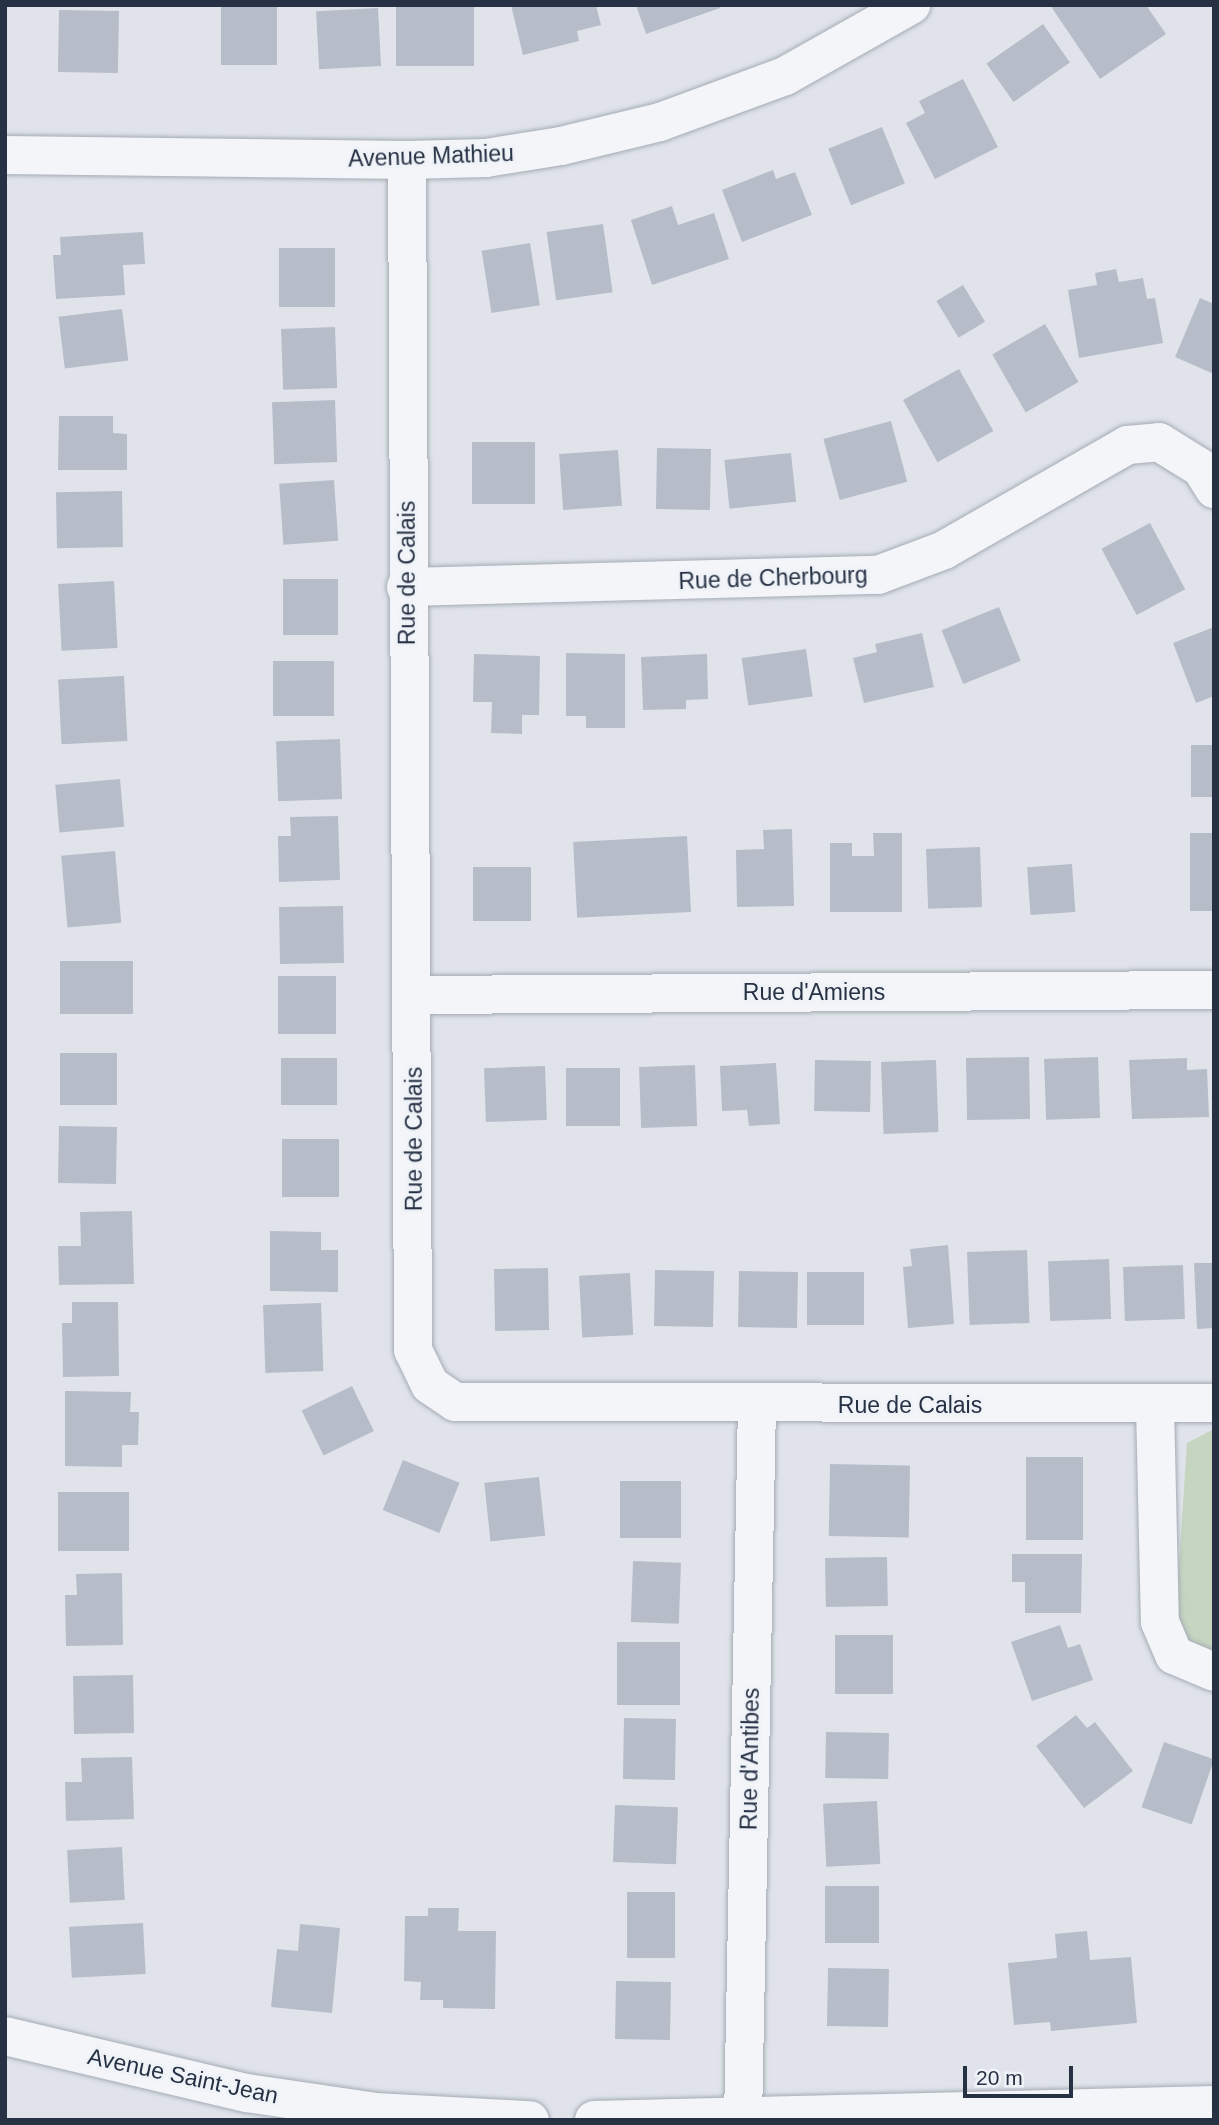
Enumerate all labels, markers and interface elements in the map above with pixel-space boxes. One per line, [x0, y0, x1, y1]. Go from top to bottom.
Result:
street label: Avenue Mathieu [348, 139, 514, 173]
street label: Rue de Calais [393, 501, 421, 645]
street label: Rue de Cherbourg [678, 561, 868, 595]
street label: Rue d'Amiens [743, 978, 885, 1006]
street label: Rue de Calais [400, 1067, 428, 1211]
street label: Rue de Calais [838, 1391, 982, 1419]
street label: Rue d'Antibes [735, 1688, 765, 1830]
street label: Avenue Saint-Jean [85, 2042, 281, 2110]
scale bar [967, 2052, 1077, 2096]
text: 20 m [976, 2066, 1023, 2089]

